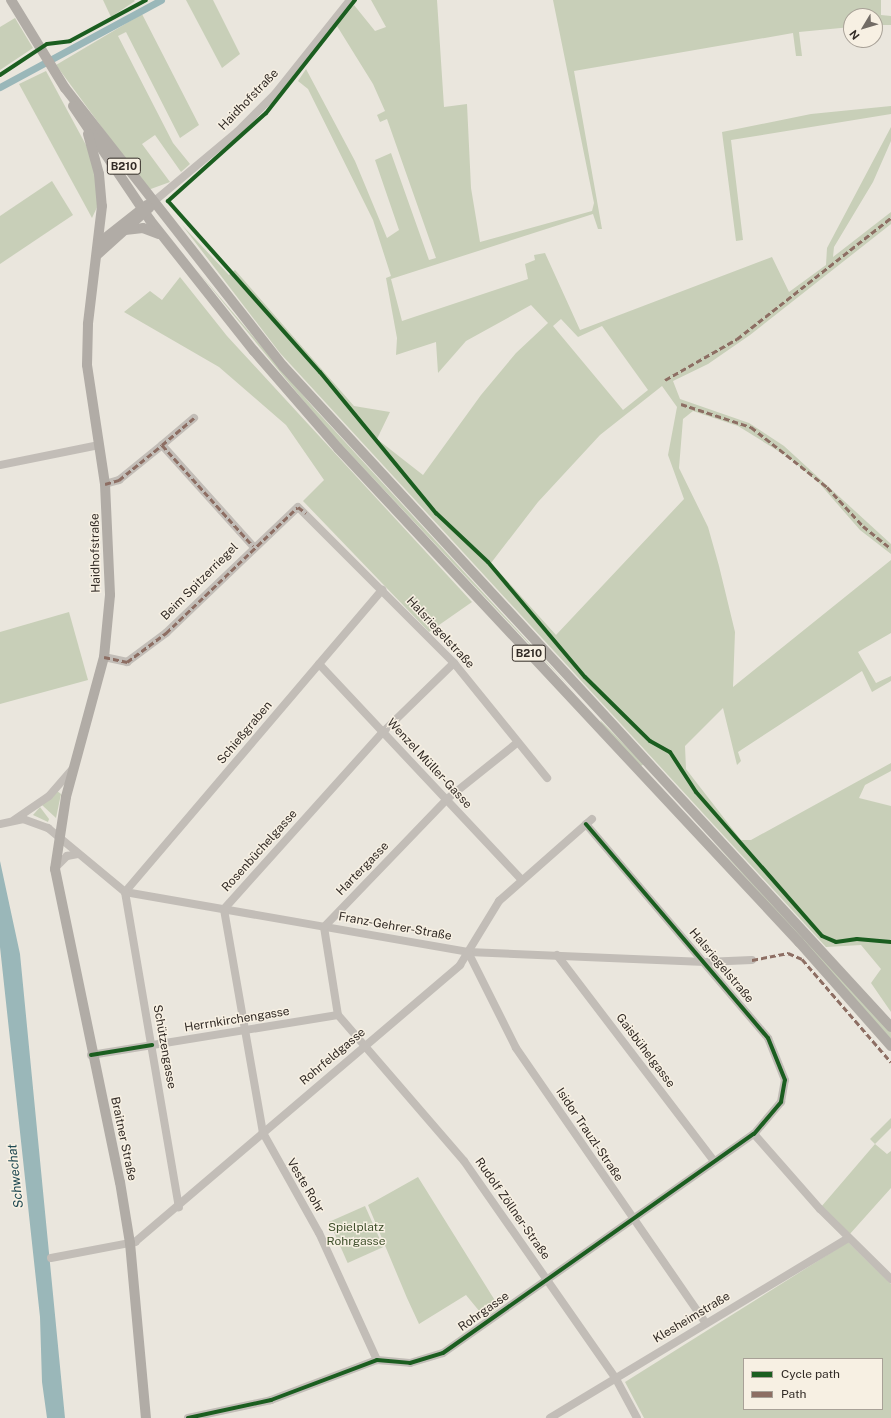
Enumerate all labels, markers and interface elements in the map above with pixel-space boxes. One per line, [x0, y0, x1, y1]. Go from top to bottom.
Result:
north arrow [843, 8, 883, 48]
text: N [847, 28, 862, 42]
street label: Haidhofstraße [216, 66, 282, 134]
road number: B210 [106, 157, 142, 175]
street label: Haidhofstraße [88, 513, 104, 593]
street label: Beim Spitzerriegel [158, 540, 242, 624]
street label: Halsriegelstraße [403, 594, 477, 672]
road number: B210 [511, 644, 547, 662]
street label: Schießgraben [215, 699, 275, 767]
street label: Wenzel Müller-Gasse [384, 716, 474, 812]
street label: Rosenbüchelgasse [219, 807, 301, 895]
street label: Hartergasse [334, 839, 392, 899]
street label: Franz-Gehrer-Straße [337, 910, 453, 944]
street label: Halsriegelstraße [686, 926, 756, 1006]
street label: Schützengasse [150, 1004, 178, 1090]
street label: Herrnkirchengasse [183, 1005, 291, 1035]
street label: Gaisbühelgasse [612, 1011, 678, 1091]
street label: Rohrfeldgasse [297, 1025, 369, 1089]
street label: Isidor Trauzl-Straße [552, 1086, 626, 1184]
street label: Braitner Straße [107, 1096, 139, 1182]
water label: Schwechat [5, 1143, 27, 1209]
street label: Rudolf Zöllner-Straße [471, 1155, 553, 1263]
street label: Veste Rohr [283, 1156, 327, 1216]
park label: Spielplatz Rohrgasse [327, 1221, 385, 1249]
street label: Rohrgasse [456, 1289, 512, 1335]
street label: Klesheimstraße [651, 1289, 733, 1347]
legend [743, 1358, 883, 1410]
text: Cycle path [781, 1367, 840, 1381]
text: Path [781, 1387, 807, 1401]

